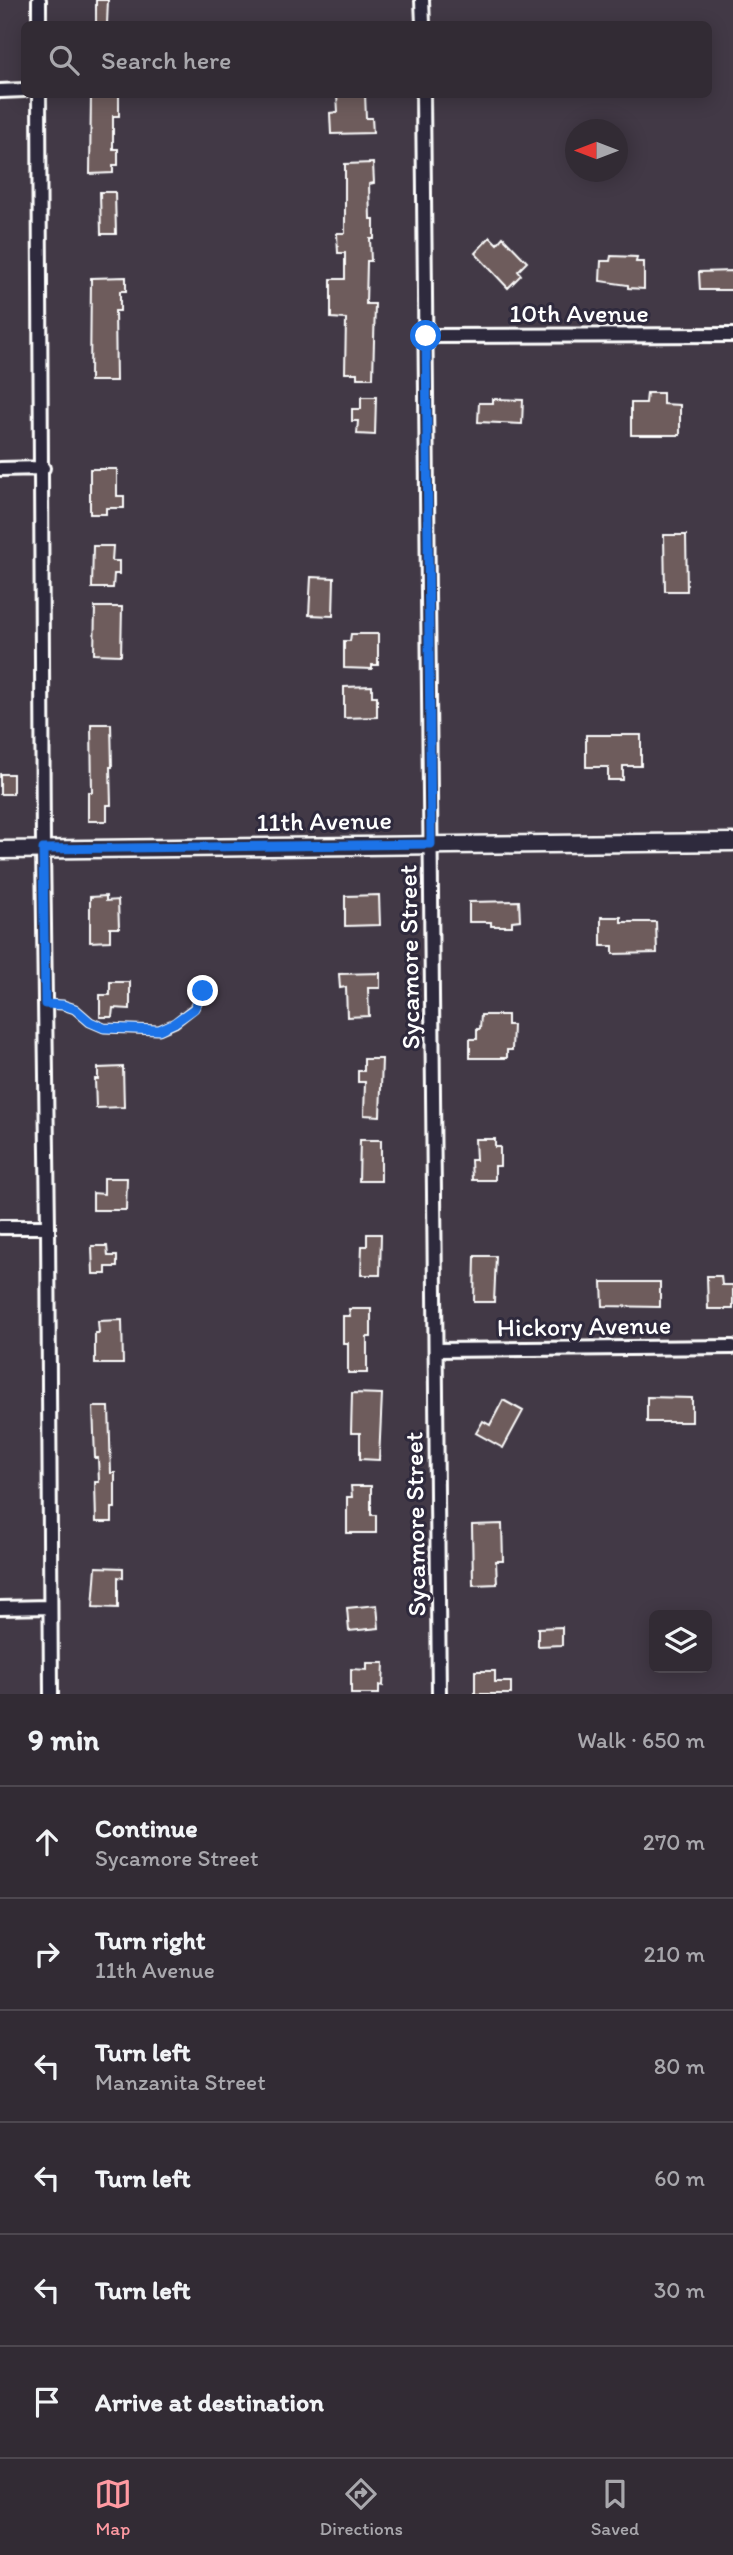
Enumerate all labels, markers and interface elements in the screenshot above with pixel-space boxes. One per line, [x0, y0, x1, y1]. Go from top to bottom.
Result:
search box [21, 21, 712, 98]
icon: search [45, 41, 83, 79]
text: Search here [101, 44, 231, 76]
north arrow [565, 119, 628, 182]
street label: 10th Avenue [509, 297, 649, 329]
route start [410, 320, 441, 351]
street label: 11th Avenue [256, 804, 392, 838]
street label: Sycamore Street [391, 864, 427, 1050]
route end [187, 975, 218, 1006]
street label: Hickory Avenue [497, 1308, 671, 1344]
street label: Sycamore Street [397, 1431, 433, 1617]
map controls [649, 1610, 712, 1673]
button: layers [649, 1610, 712, 1673]
text: 9 min [28, 1721, 99, 1758]
text: Walk · 650 m [577, 1726, 705, 1754]
text: Continue [95, 1812, 198, 1844]
icon: ahead [28, 1823, 66, 1861]
text: 270 m [643, 1828, 705, 1856]
text: Sycamore Street [95, 1844, 259, 1872]
text: Turn right [95, 1924, 206, 1956]
icon: right [28, 1935, 66, 1973]
text: 210 m [644, 1940, 705, 1968]
text: 11th Avenue [95, 1956, 215, 1984]
text: Turn left [95, 2036, 191, 2068]
icon: left [28, 2047, 66, 2085]
text: 80 m [654, 2052, 705, 2080]
text: Manzanita Street [95, 2068, 266, 2096]
icon: left [28, 2159, 66, 2197]
text: Turn left [95, 2162, 191, 2194]
text: 60 m [654, 2164, 705, 2192]
icon: left [28, 2271, 66, 2309]
text: Turn left [95, 2274, 191, 2306]
text: 30 m [654, 2276, 705, 2304]
icon: arrive [28, 2383, 66, 2421]
text: Arrive at destination [95, 2386, 324, 2418]
tab: Map [94, 2475, 132, 2540]
tab: Directions [319, 2475, 403, 2540]
tab: Saved [591, 2475, 639, 2540]

